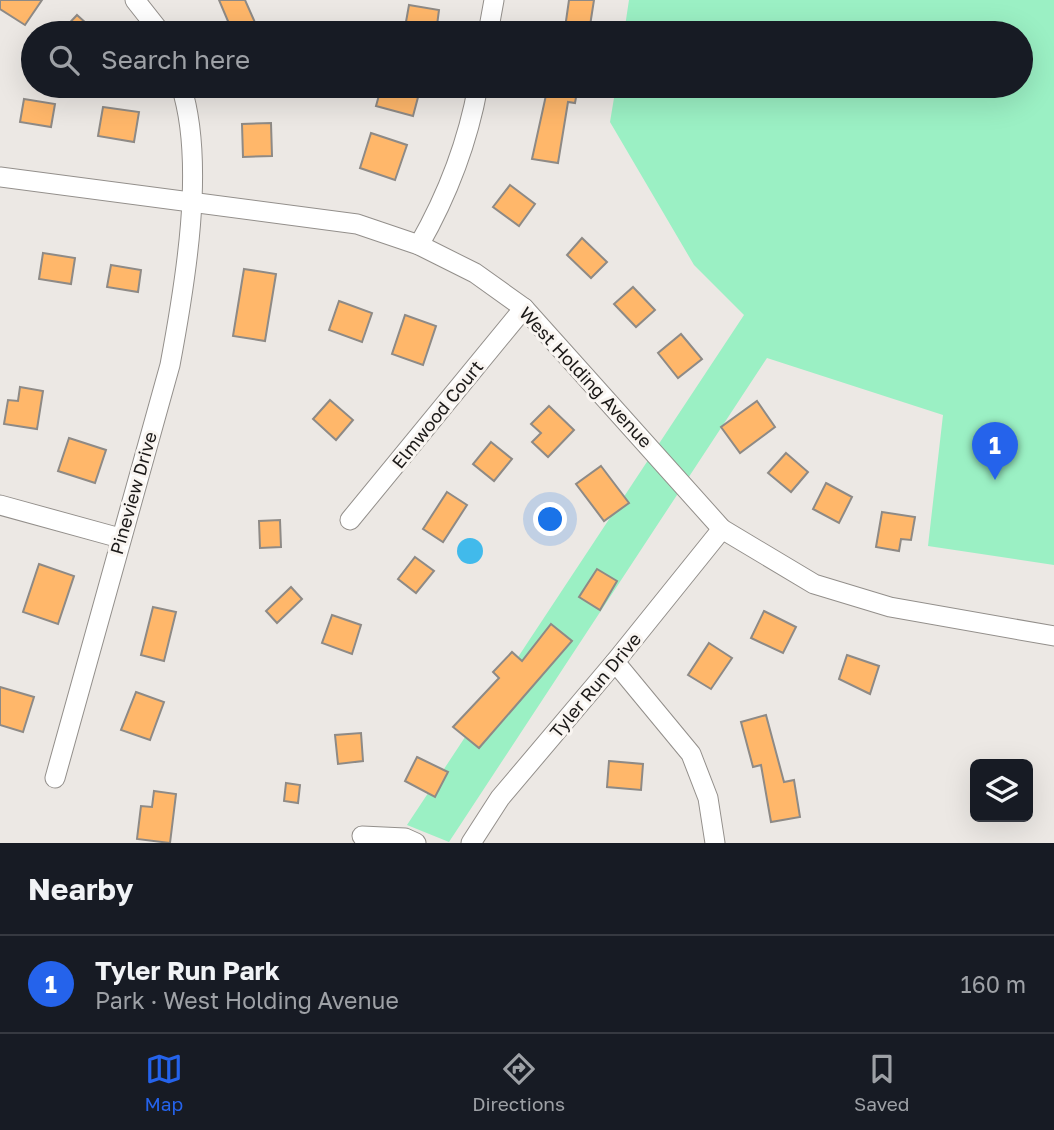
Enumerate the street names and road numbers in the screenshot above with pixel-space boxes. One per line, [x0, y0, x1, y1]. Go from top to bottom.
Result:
street label: West Holding Avenue [515, 302, 657, 452]
street label: Elmwood Court [387, 356, 487, 472]
street label: Pineview Drive [105, 429, 161, 557]
street label: Tyler Run Drive [545, 628, 645, 742]

